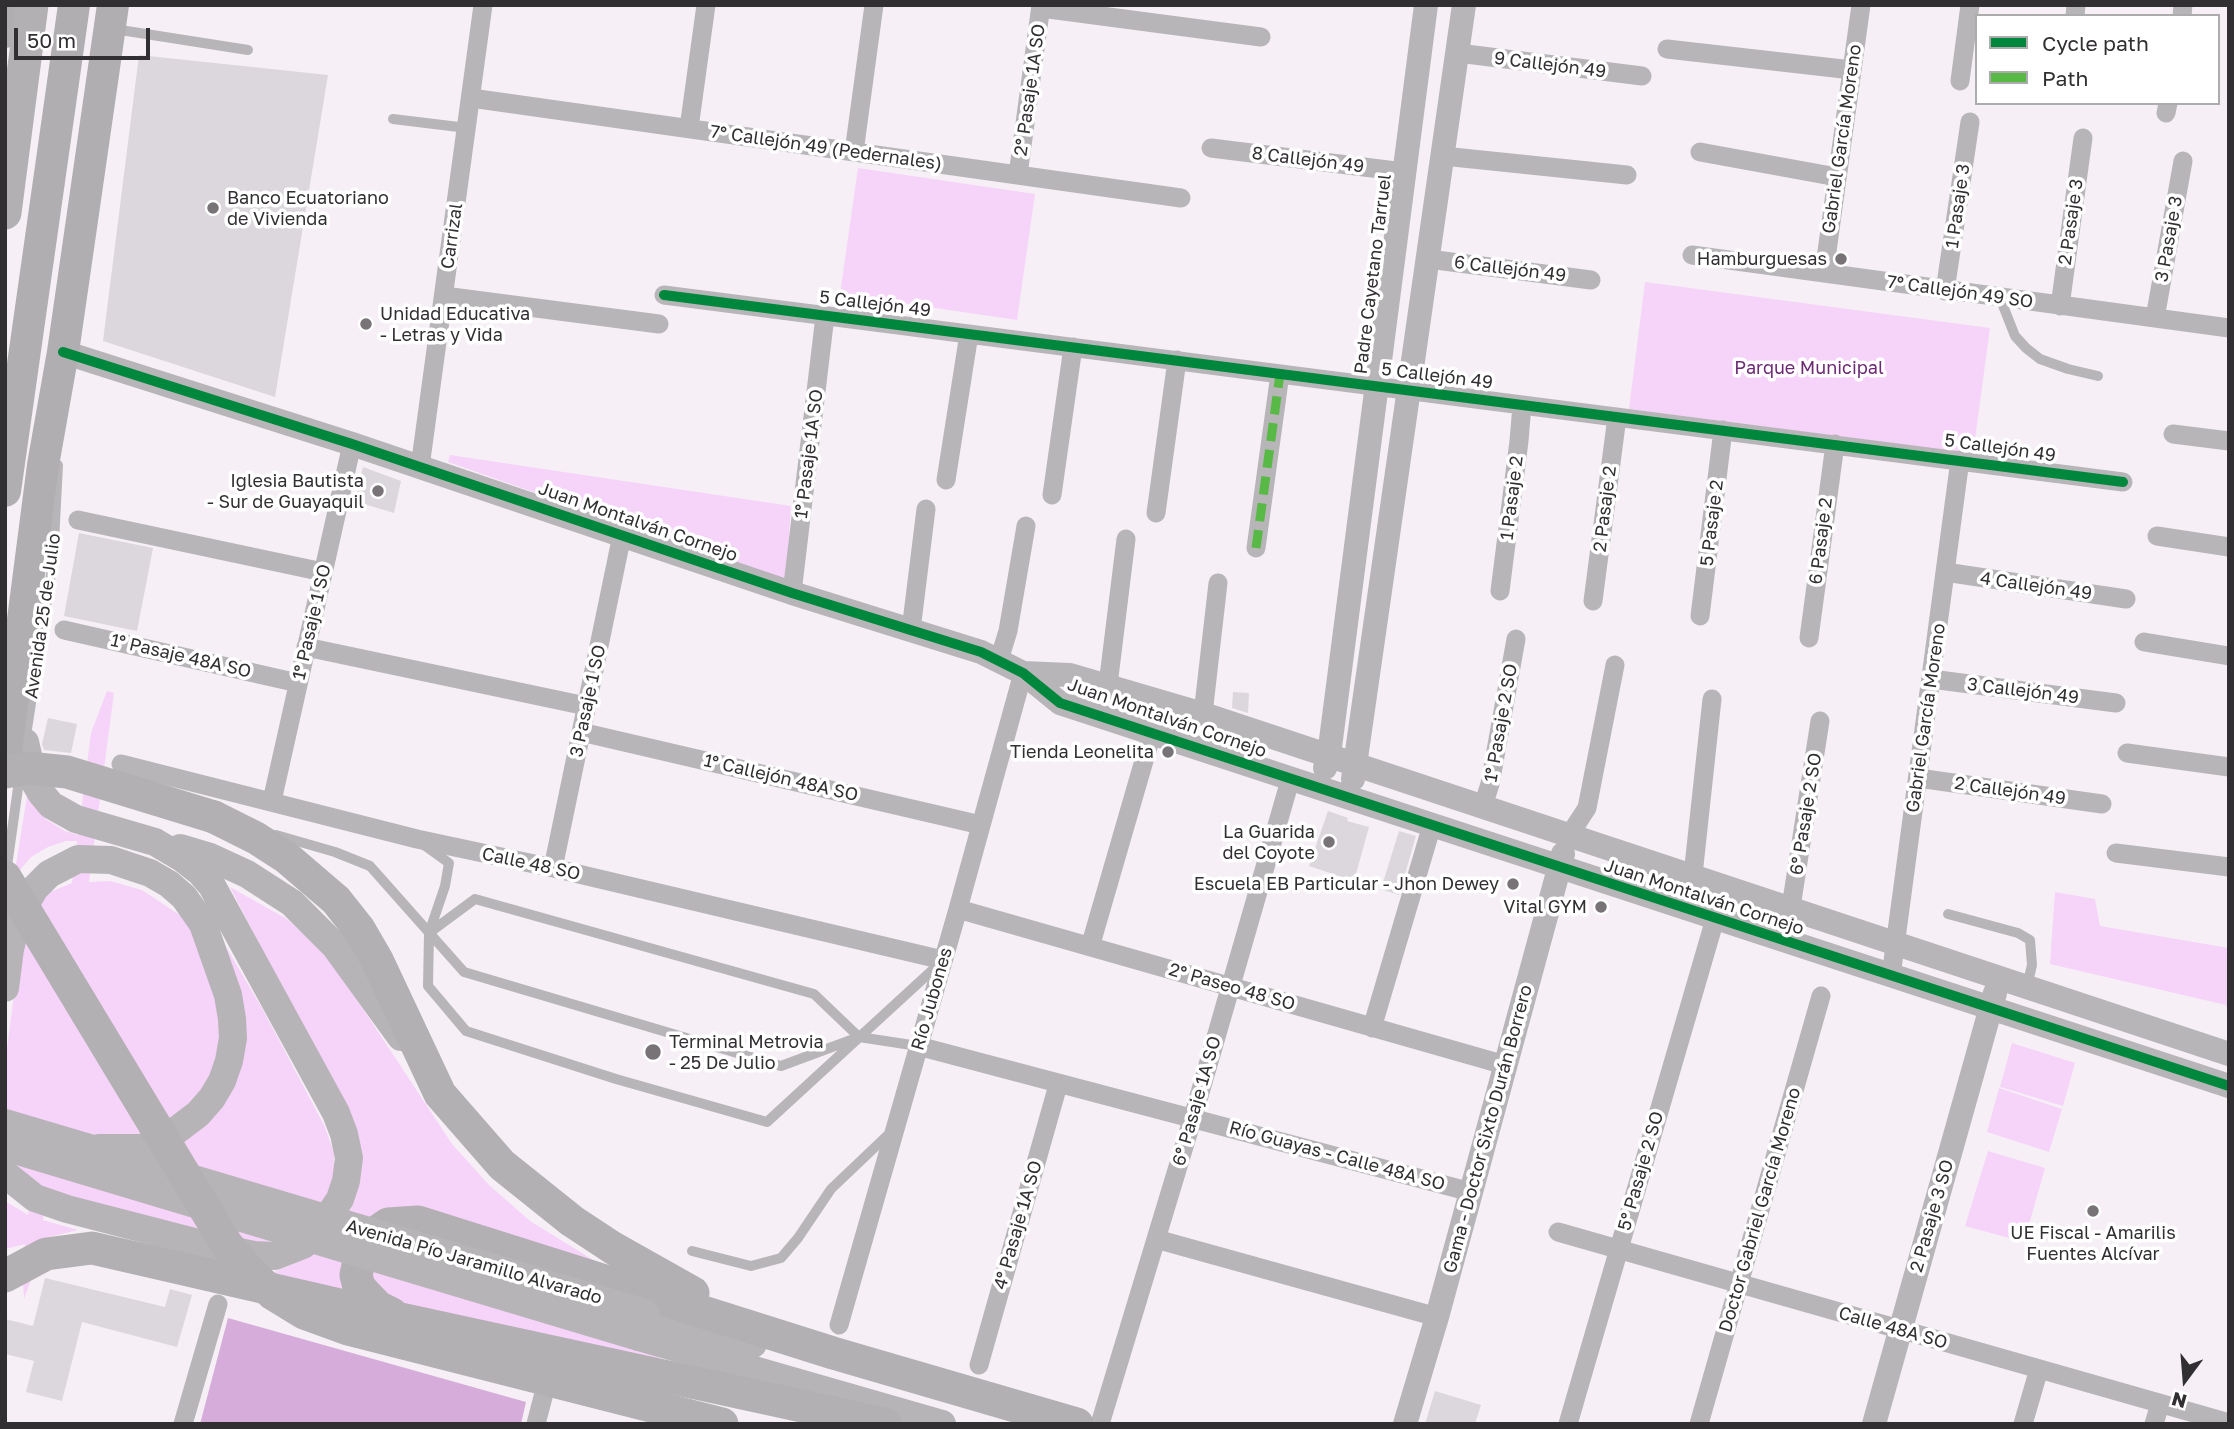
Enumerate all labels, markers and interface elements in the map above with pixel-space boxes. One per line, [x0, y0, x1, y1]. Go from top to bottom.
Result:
scale bar [18, 14, 154, 58]
legend [1975, 14, 2220, 105]
street label: 2° Pasaje 1A SO [1010, 22, 1050, 158]
text: 50 m [27, 27, 76, 53]
text: Cycle path [2042, 30, 2149, 56]
street label: Gabriel García Moreno [1818, 43, 1866, 235]
street label: 9 Callejón 49 [1493, 47, 1607, 83]
text: Path [2042, 65, 2089, 91]
street label: 7° Callejón 49 (Pedernales) [709, 121, 943, 175]
street label: 8 Callejón 49 [1251, 142, 1365, 178]
street label: 1 Pasaje 3 [1941, 162, 1975, 250]
street label: Padre Cayetano Tarruel [1350, 173, 1396, 375]
street label: 2 Pasaje 3 [2054, 178, 2088, 266]
place label: Banco Ecuatoriano de Vivienda [227, 187, 389, 230]
street label: 3 Pasaje 3 [2151, 194, 2187, 284]
marker: Banco Ecuatoriano de Vivienda [205, 200, 221, 216]
street label: Carrizal [437, 202, 467, 270]
place label: Hamburguesas [1697, 248, 1827, 270]
street label: 6 Callejón 49 [1453, 251, 1567, 287]
marker: Hamburguesas [1833, 251, 1849, 267]
street label: 7º Callejón 49 SO [1885, 271, 2035, 313]
street label: 5 Callejón 49 [818, 286, 932, 322]
place label: Unidad Educativa - Letras y Vida [380, 303, 530, 346]
marker: Unidad Educativa - Letras y Vida [358, 316, 374, 332]
park label: Parque Municipal [1734, 357, 1884, 379]
street label: 5 Callejón 49 [1380, 358, 1494, 394]
street label: 1° Pasaje 1A SO [790, 388, 828, 520]
street label: 5 Callejón 49 [1943, 429, 2057, 467]
street label: 1 Pasaje 2 [1496, 455, 1528, 541]
street label: 2 Pasaje 2 [1589, 465, 1621, 553]
place label: Iglesia Bautista - Sur de Guayaquil [207, 470, 364, 512]
street label: Juan Montalván Cornejo [536, 478, 740, 566]
street label: 5 Pasaje 2 [1696, 479, 1728, 567]
marker: Iglesia Bautista - Sur de Guayaquil [370, 483, 386, 499]
street label: 6 Pasaje 2 [1805, 496, 1837, 586]
street label: Avenida 25 de Julio [21, 532, 65, 700]
street label: 1° Pasaje 1 SO [288, 562, 336, 682]
street label: 4 Callejón 49 [1979, 567, 2093, 605]
street label: Gabriel García Moreno [1902, 622, 1950, 814]
street label: 1° Pasaje 48A SO [109, 629, 253, 683]
street label: 3 Pasaje 1 SO [566, 643, 610, 759]
street label: 1° Pasaje 2 SO [1480, 662, 1522, 784]
street label: 3 Callejón 49 [1966, 673, 2080, 709]
street label: Juan Montalván Cornejo [1065, 674, 1269, 762]
place label: Tienda Leonelita [1010, 741, 1154, 763]
marker: Tienda Leonelita [1160, 744, 1176, 760]
street label: 1° Callejón 48A SO [702, 750, 860, 806]
street label: 6° Pasaje 2 SO [1786, 751, 1826, 877]
street label: 2 Callejón 49 [1953, 772, 2067, 810]
place label: La Guarida del Coyote [1222, 821, 1315, 864]
marker: La Guarida del Coyote [1321, 834, 1337, 850]
street label: Calle 48 SO [480, 843, 582, 885]
street label: Juan Montalván Cornejo [1601, 854, 1807, 940]
place label: Escuela EB Particular - Jhon Dewey [1194, 873, 1499, 895]
marker: Escuela EB Particular - Jhon Dewey [1505, 876, 1521, 892]
place label: Vital GYM [1503, 896, 1587, 918]
marker: Vital GYM [1593, 899, 1609, 915]
street label: Río Jubones [907, 945, 957, 1053]
street label: 2° Paseo 48 SO [1166, 959, 1298, 1015]
street label: Gama - Doctor Sixto Durán Borrero [1439, 983, 1537, 1275]
place label: Terminal Metrovia - 25 De Julio [669, 1031, 824, 1074]
street label: 6° Pasaje 1A SO [1168, 1034, 1226, 1168]
marker: Terminal Metrovia - 25 De Julio [643, 1042, 663, 1062]
street label: Doctor Gabriel García Moreno [1715, 1085, 1805, 1335]
street label: 5° Pasaje 2 SO [1614, 1109, 1668, 1233]
street label: Río Guayas - Calle 48A SO [1227, 1117, 1447, 1195]
street label: 2 Pasaje 3 SO [1906, 1157, 1958, 1275]
street label: 4° Pasaje 1A SO [989, 1158, 1047, 1292]
marker: UE Fiscal - Amarilis Fuentes Alcívar [2085, 1203, 2101, 1219]
street label: Avenida Pío Jaramillo Alvarado [344, 1215, 604, 1309]
place label: UE Fiscal - Amarilis Fuentes Alcívar [2010, 1222, 2176, 1264]
street label: Calle 48A SO [1836, 1302, 1950, 1354]
north arrow [2150, 1345, 2220, 1415]
text: N [2169, 1388, 2189, 1414]

